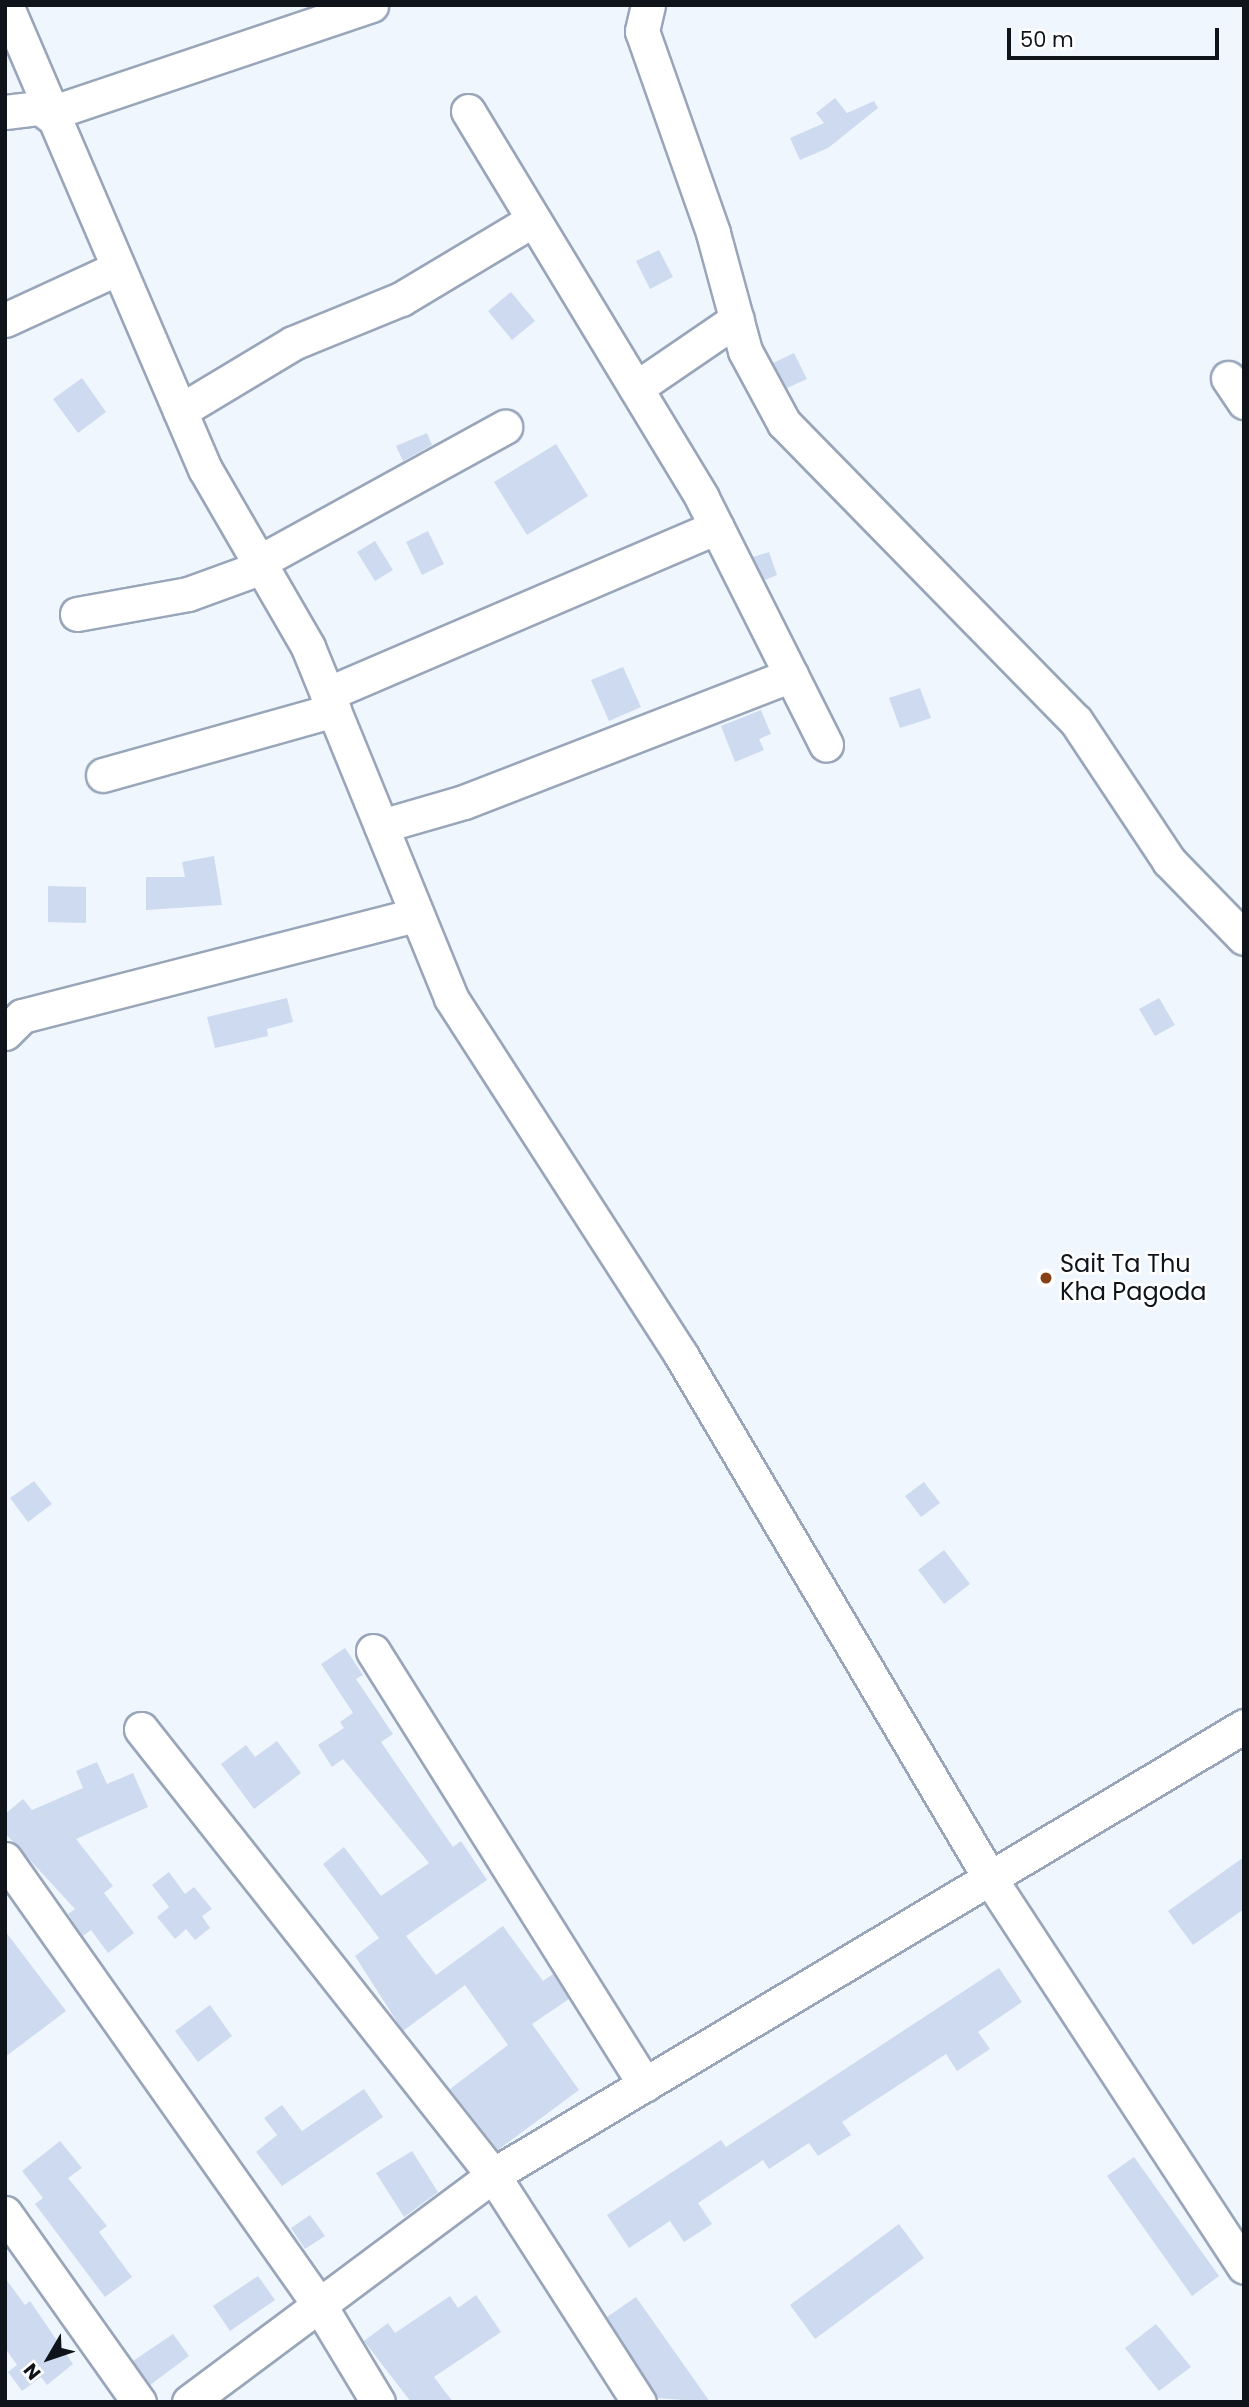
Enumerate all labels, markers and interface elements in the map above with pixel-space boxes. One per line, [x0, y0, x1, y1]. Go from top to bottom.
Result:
scale bar [1011, 14, 1223, 58]
text: 50 m [1020, 25, 1074, 54]
place label: Sait Ta Thu Kha Pagoda [1060, 1250, 1207, 1306]
marker: Sait Ta Thu Kha Pagoda [1038, 1270, 1054, 1286]
north arrow [14, 2323, 84, 2393]
text: N [17, 2357, 47, 2386]

